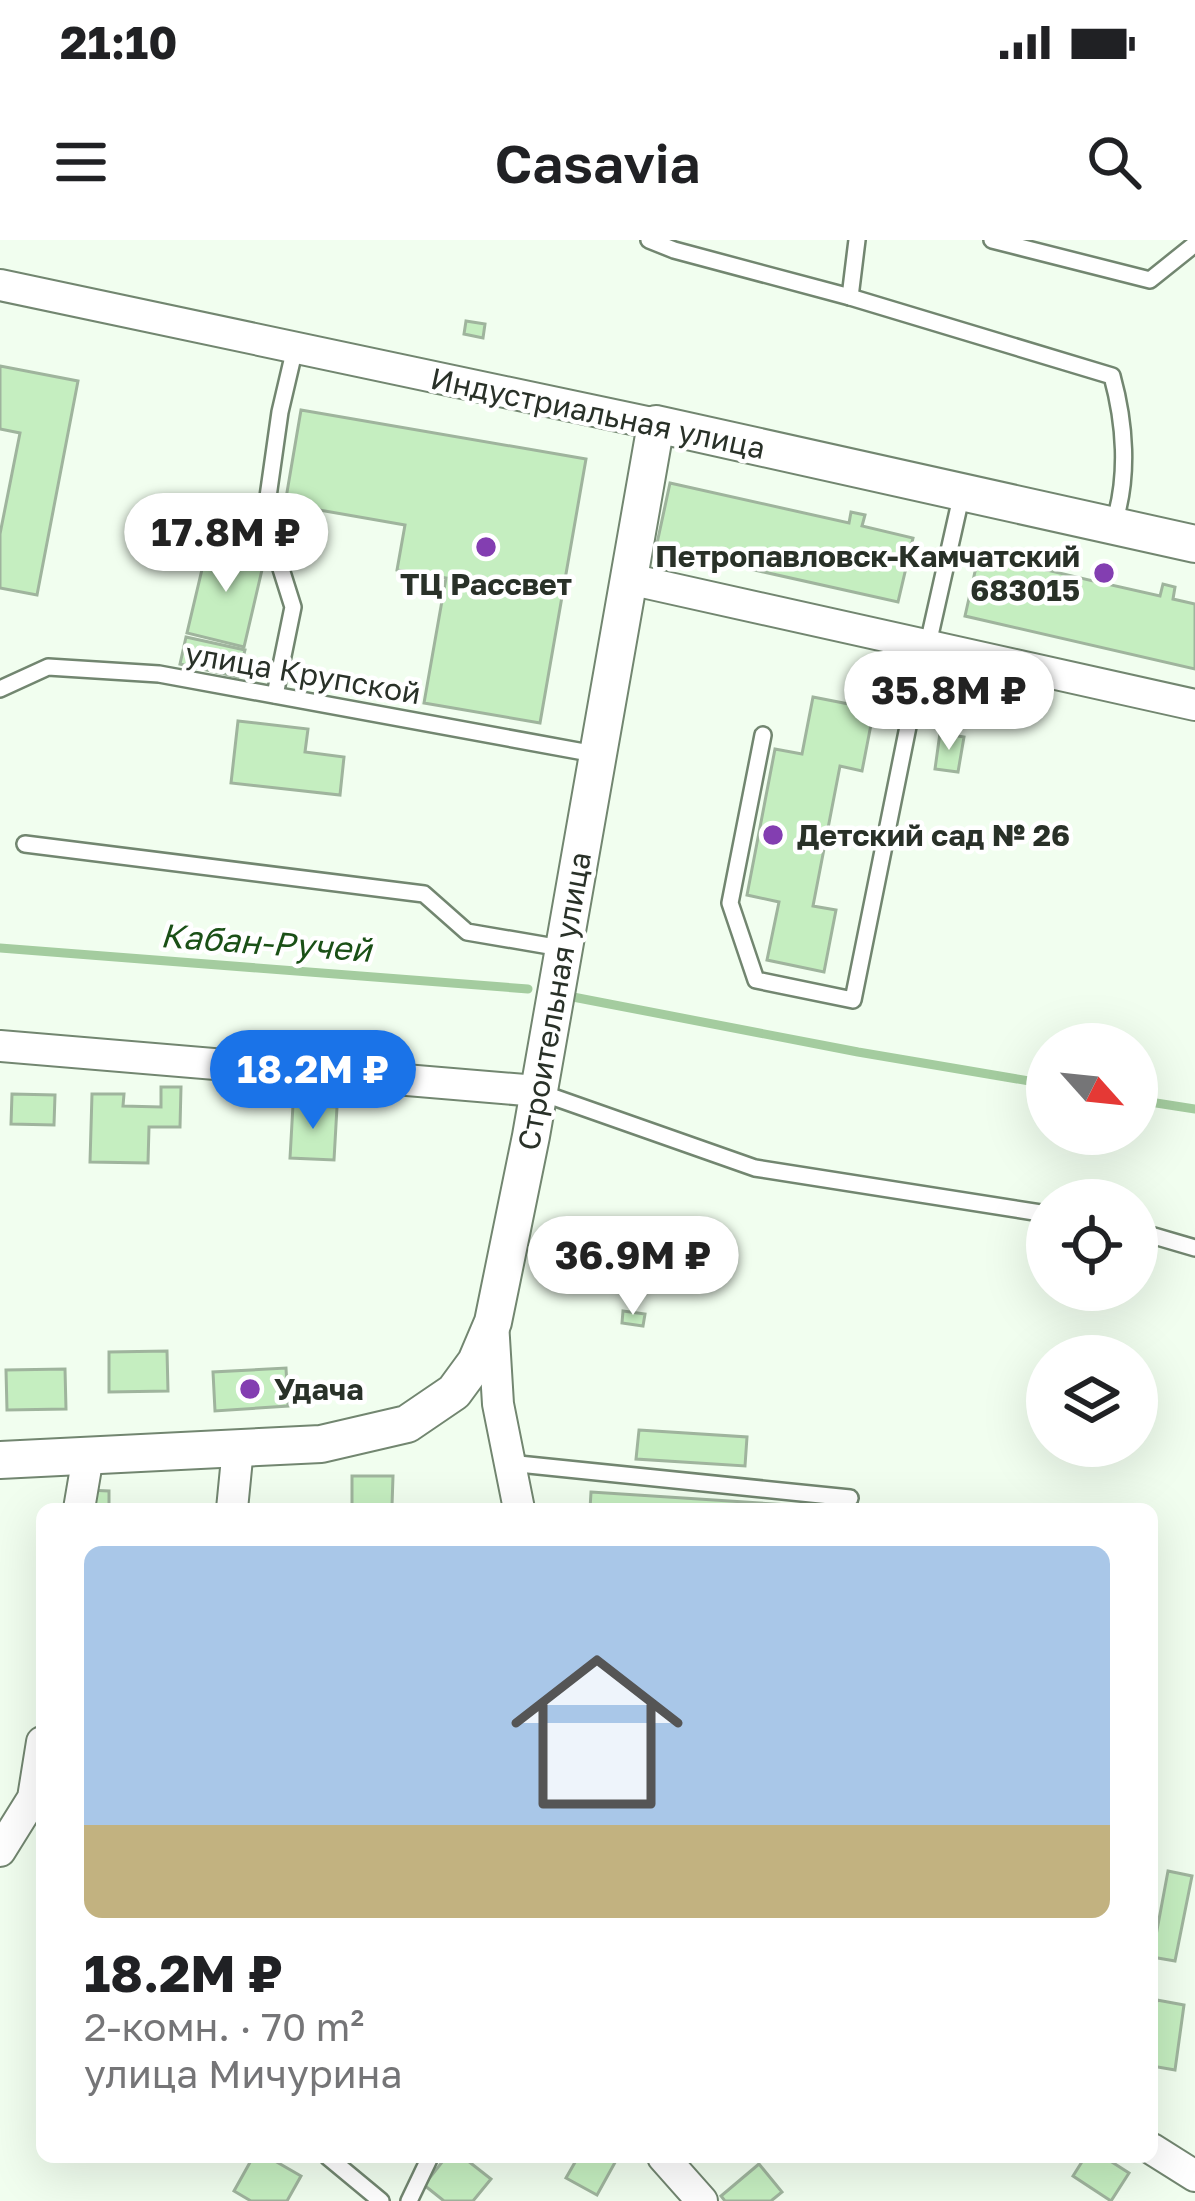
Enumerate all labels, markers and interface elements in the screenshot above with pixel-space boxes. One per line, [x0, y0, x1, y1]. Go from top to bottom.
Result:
text: 21:10 [60, 15, 177, 69]
icon: menu [48, 129, 114, 195]
icon: search [1081, 129, 1147, 195]
text: Casavia [495, 130, 700, 195]
street label: Индустриальная улица [428, 360, 768, 466]
pin: 17.8M ₽ [115, 493, 337, 595]
text: 17.8M ₽ [151, 508, 301, 555]
marker: ТЦ Рассвет [473, 534, 499, 560]
place label: Петропавловск-Камчатский 683015 [655, 538, 1080, 608]
marker: Петропавловск-Камчатский 683015 [1091, 560, 1117, 586]
place label: ТЦ Рассвет [400, 566, 572, 602]
street label: улица Крупской [183, 635, 423, 711]
pin: 35.8M ₽ [838, 651, 1060, 753]
text: 35.8M ₽ [871, 666, 1027, 713]
place label: Детский сад № 26 [797, 817, 1070, 853]
marker: Детский сад № 26 [760, 822, 786, 848]
street label: Строительная улица [510, 849, 598, 1153]
water label: Кабан-Ручей [159, 915, 374, 969]
north arrow [1026, 1023, 1158, 1155]
map controls [1026, 1023, 1158, 1467]
pin: 18.2M ₽ [202, 1030, 424, 1132]
text: 18.2M ₽ [237, 1045, 389, 1092]
button: locate [1026, 1179, 1158, 1311]
pin: 36.9M ₽ [522, 1216, 744, 1318]
text: 36.9M ₽ [555, 1231, 711, 1278]
button: layers [1026, 1335, 1158, 1467]
place label: Удача [274, 1371, 364, 1407]
marker: Удача [237, 1376, 263, 1402]
icon: home [489, 1624, 705, 1840]
text: 18.2M ₽ [84, 1942, 283, 2003]
text: 2-комн. · 70 m² [84, 2003, 364, 2050]
text: улица Мичурина [84, 2050, 402, 2097]

